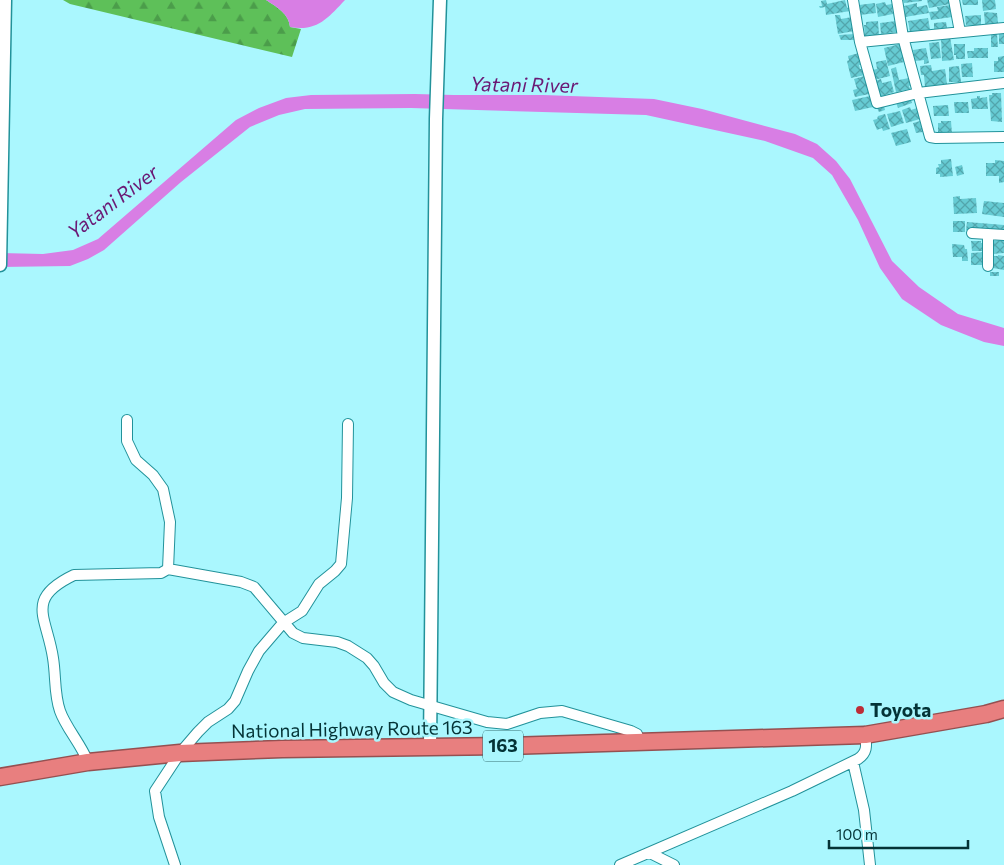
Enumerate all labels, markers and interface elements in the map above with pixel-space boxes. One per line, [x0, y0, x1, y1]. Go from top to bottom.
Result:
water label: Yatani River [470, 71, 579, 97]
water label: Yatani River [62, 159, 163, 243]
place label: Toyota [870, 698, 931, 721]
marker: Toyota [854, 704, 866, 716]
street label: National Highway Route 163 [231, 715, 473, 742]
road number: 163 [483, 730, 523, 761]
scale bar [829, 818, 968, 850]
text: 100 m [836, 825, 878, 843]

